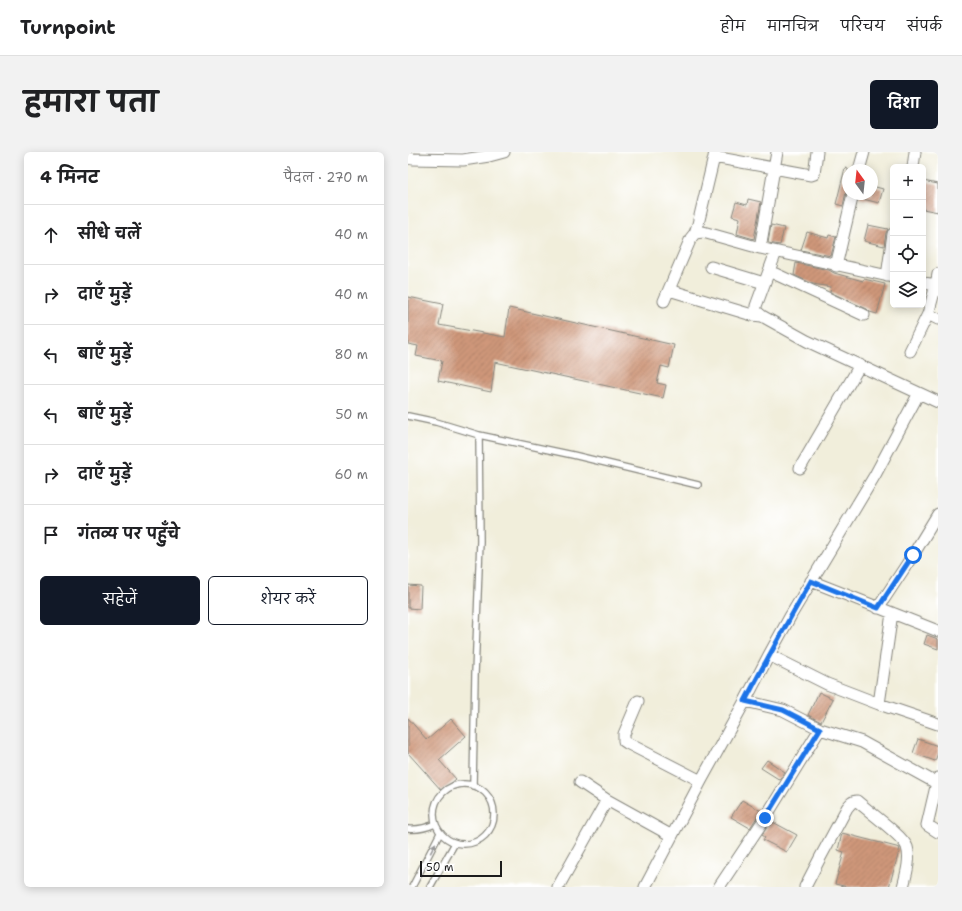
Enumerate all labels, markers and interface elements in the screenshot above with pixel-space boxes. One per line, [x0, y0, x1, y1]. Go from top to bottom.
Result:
text: Turnpoint [20, 15, 116, 40]
text: होम [721, 17, 745, 35]
text: मानचित्र [767, 17, 819, 35]
text: परिचय [841, 17, 885, 35]
text: संपर्क [907, 17, 942, 35]
button: दिशा [870, 80, 938, 129]
text: हमारा पता [24, 83, 158, 121]
north arrow [842, 164, 878, 200]
map controls [890, 164, 926, 308]
button: + [890, 164, 926, 200]
text: 4 मिनट [40, 166, 99, 188]
text: पैदल · 270 m [284, 169, 368, 186]
button: − [890, 200, 926, 236]
icon: ahead [40, 224, 62, 246]
text: सीधे चलें [78, 224, 141, 244]
text: 40 m [334, 226, 368, 243]
button: locate [890, 236, 926, 272]
button: layers [890, 272, 926, 308]
icon: right [40, 284, 62, 306]
text: दाएँ मुड़ें [78, 284, 132, 304]
text: 40 m [334, 286, 368, 303]
icon: left [40, 344, 62, 366]
text: बाएँ मुड़ें [78, 344, 132, 364]
text: 80 m [334, 346, 368, 363]
icon: left [40, 404, 62, 426]
text: बाएँ मुड़ें [78, 404, 132, 424]
text: 50 m [335, 406, 368, 423]
icon: right [40, 464, 62, 486]
text: दाएँ मुड़ें [78, 464, 132, 484]
text: 60 m [335, 466, 368, 483]
icon: arrive [40, 524, 62, 546]
text: गंतव्य पर पहुँचे [78, 524, 180, 544]
route start [904, 546, 922, 564]
button: सहेजें [40, 576, 200, 625]
button: शेयर करें [208, 576, 368, 625]
route end [756, 809, 774, 827]
one-way arrow [430, 842, 436, 853]
scale bar [420, 859, 502, 878]
text: 50 m [426, 860, 454, 875]

